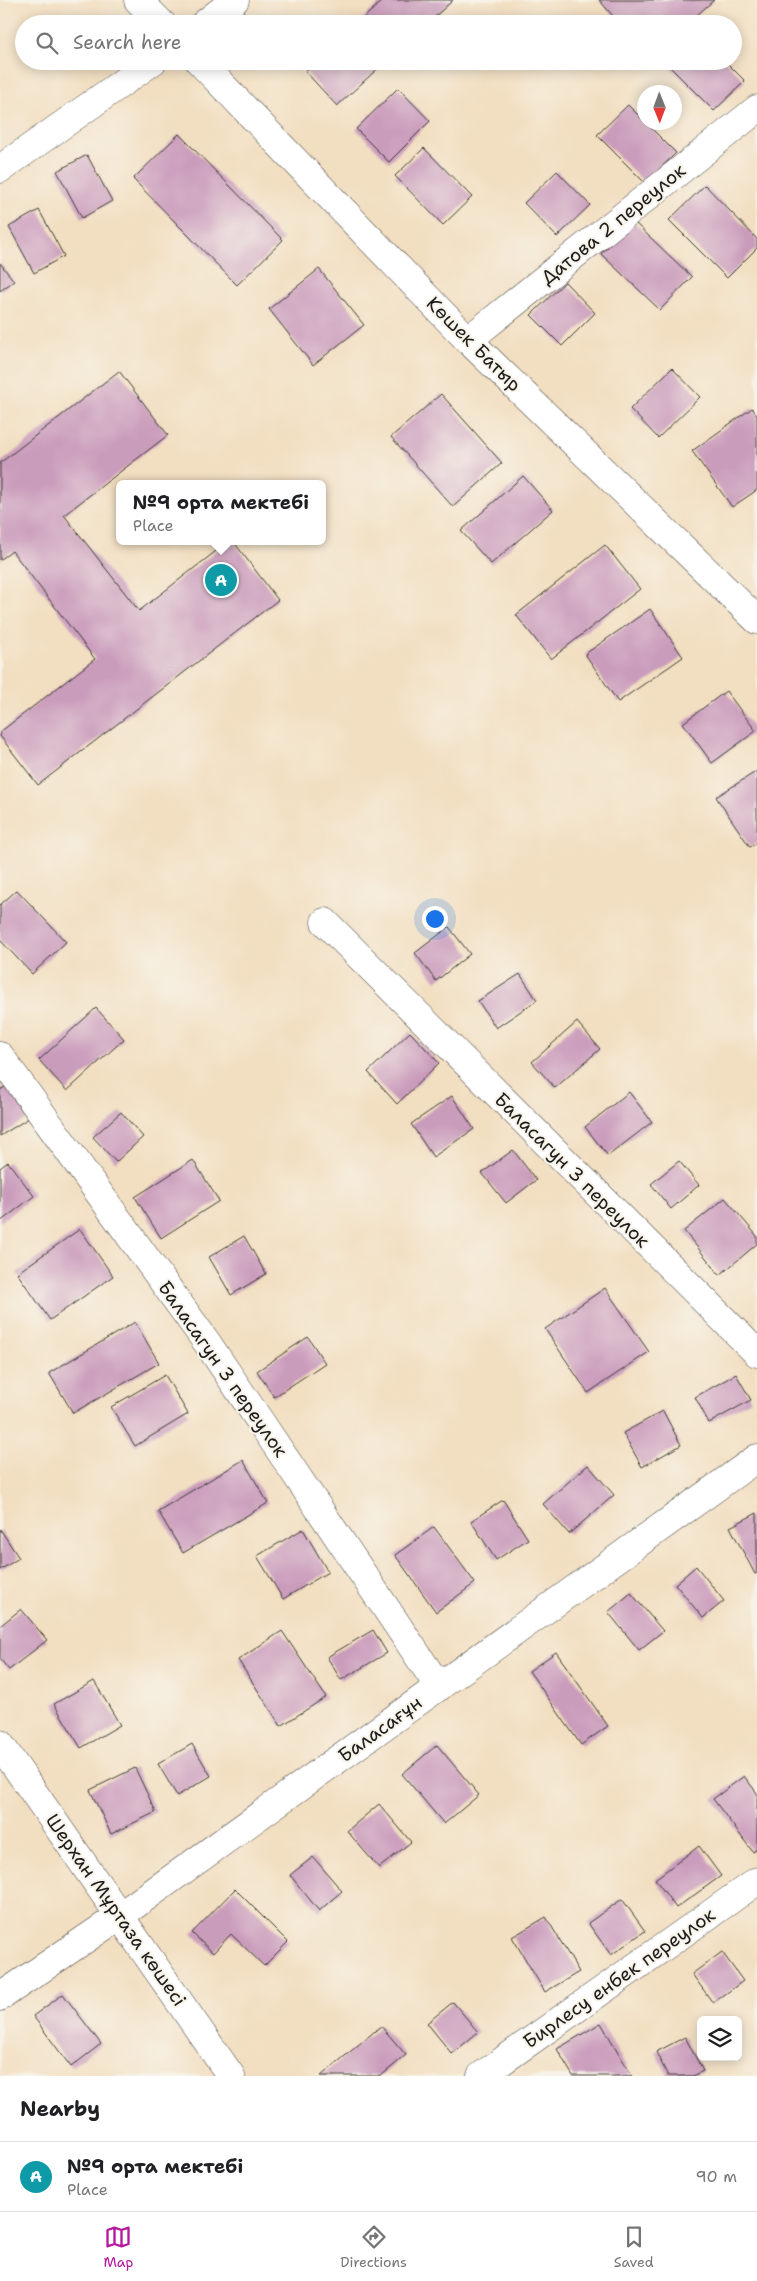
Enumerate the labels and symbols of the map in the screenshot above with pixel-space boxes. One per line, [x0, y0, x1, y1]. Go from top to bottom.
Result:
north arrow [637, 85, 682, 130]
street label: Датова 2 переулок [535, 158, 691, 290]
street label: Көшек Батыр [421, 291, 527, 397]
pin: A [205, 561, 237, 599]
your location [422, 906, 448, 932]
street label: Баласагун 3 переулок [489, 1087, 655, 1253]
street label: Баласагун 3 переулок [153, 1276, 293, 1462]
street label: Баласағұн [333, 1690, 427, 1768]
street label: Шерхан Мұртаза көшесі [40, 1809, 192, 2011]
street label: Бирлесу енбек переулок [518, 1902, 720, 2054]

